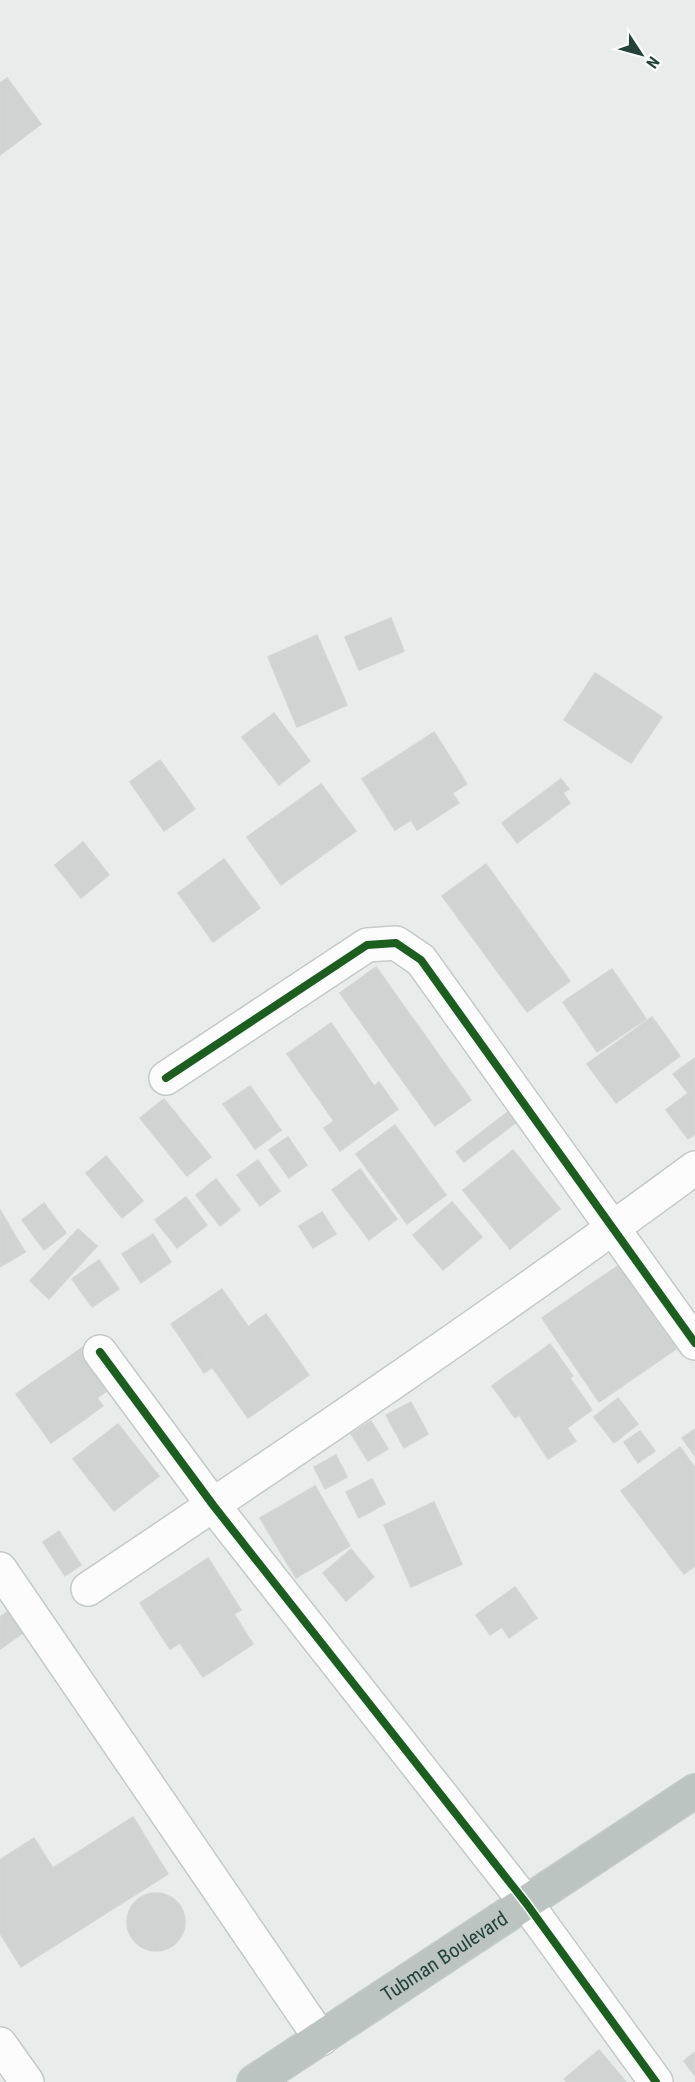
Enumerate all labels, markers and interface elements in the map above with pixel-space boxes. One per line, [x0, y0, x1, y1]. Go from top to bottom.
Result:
north arrow [611, 24, 671, 84]
text: N [642, 53, 663, 72]
street label: Tubman Boulevard [377, 1906, 512, 2007]

